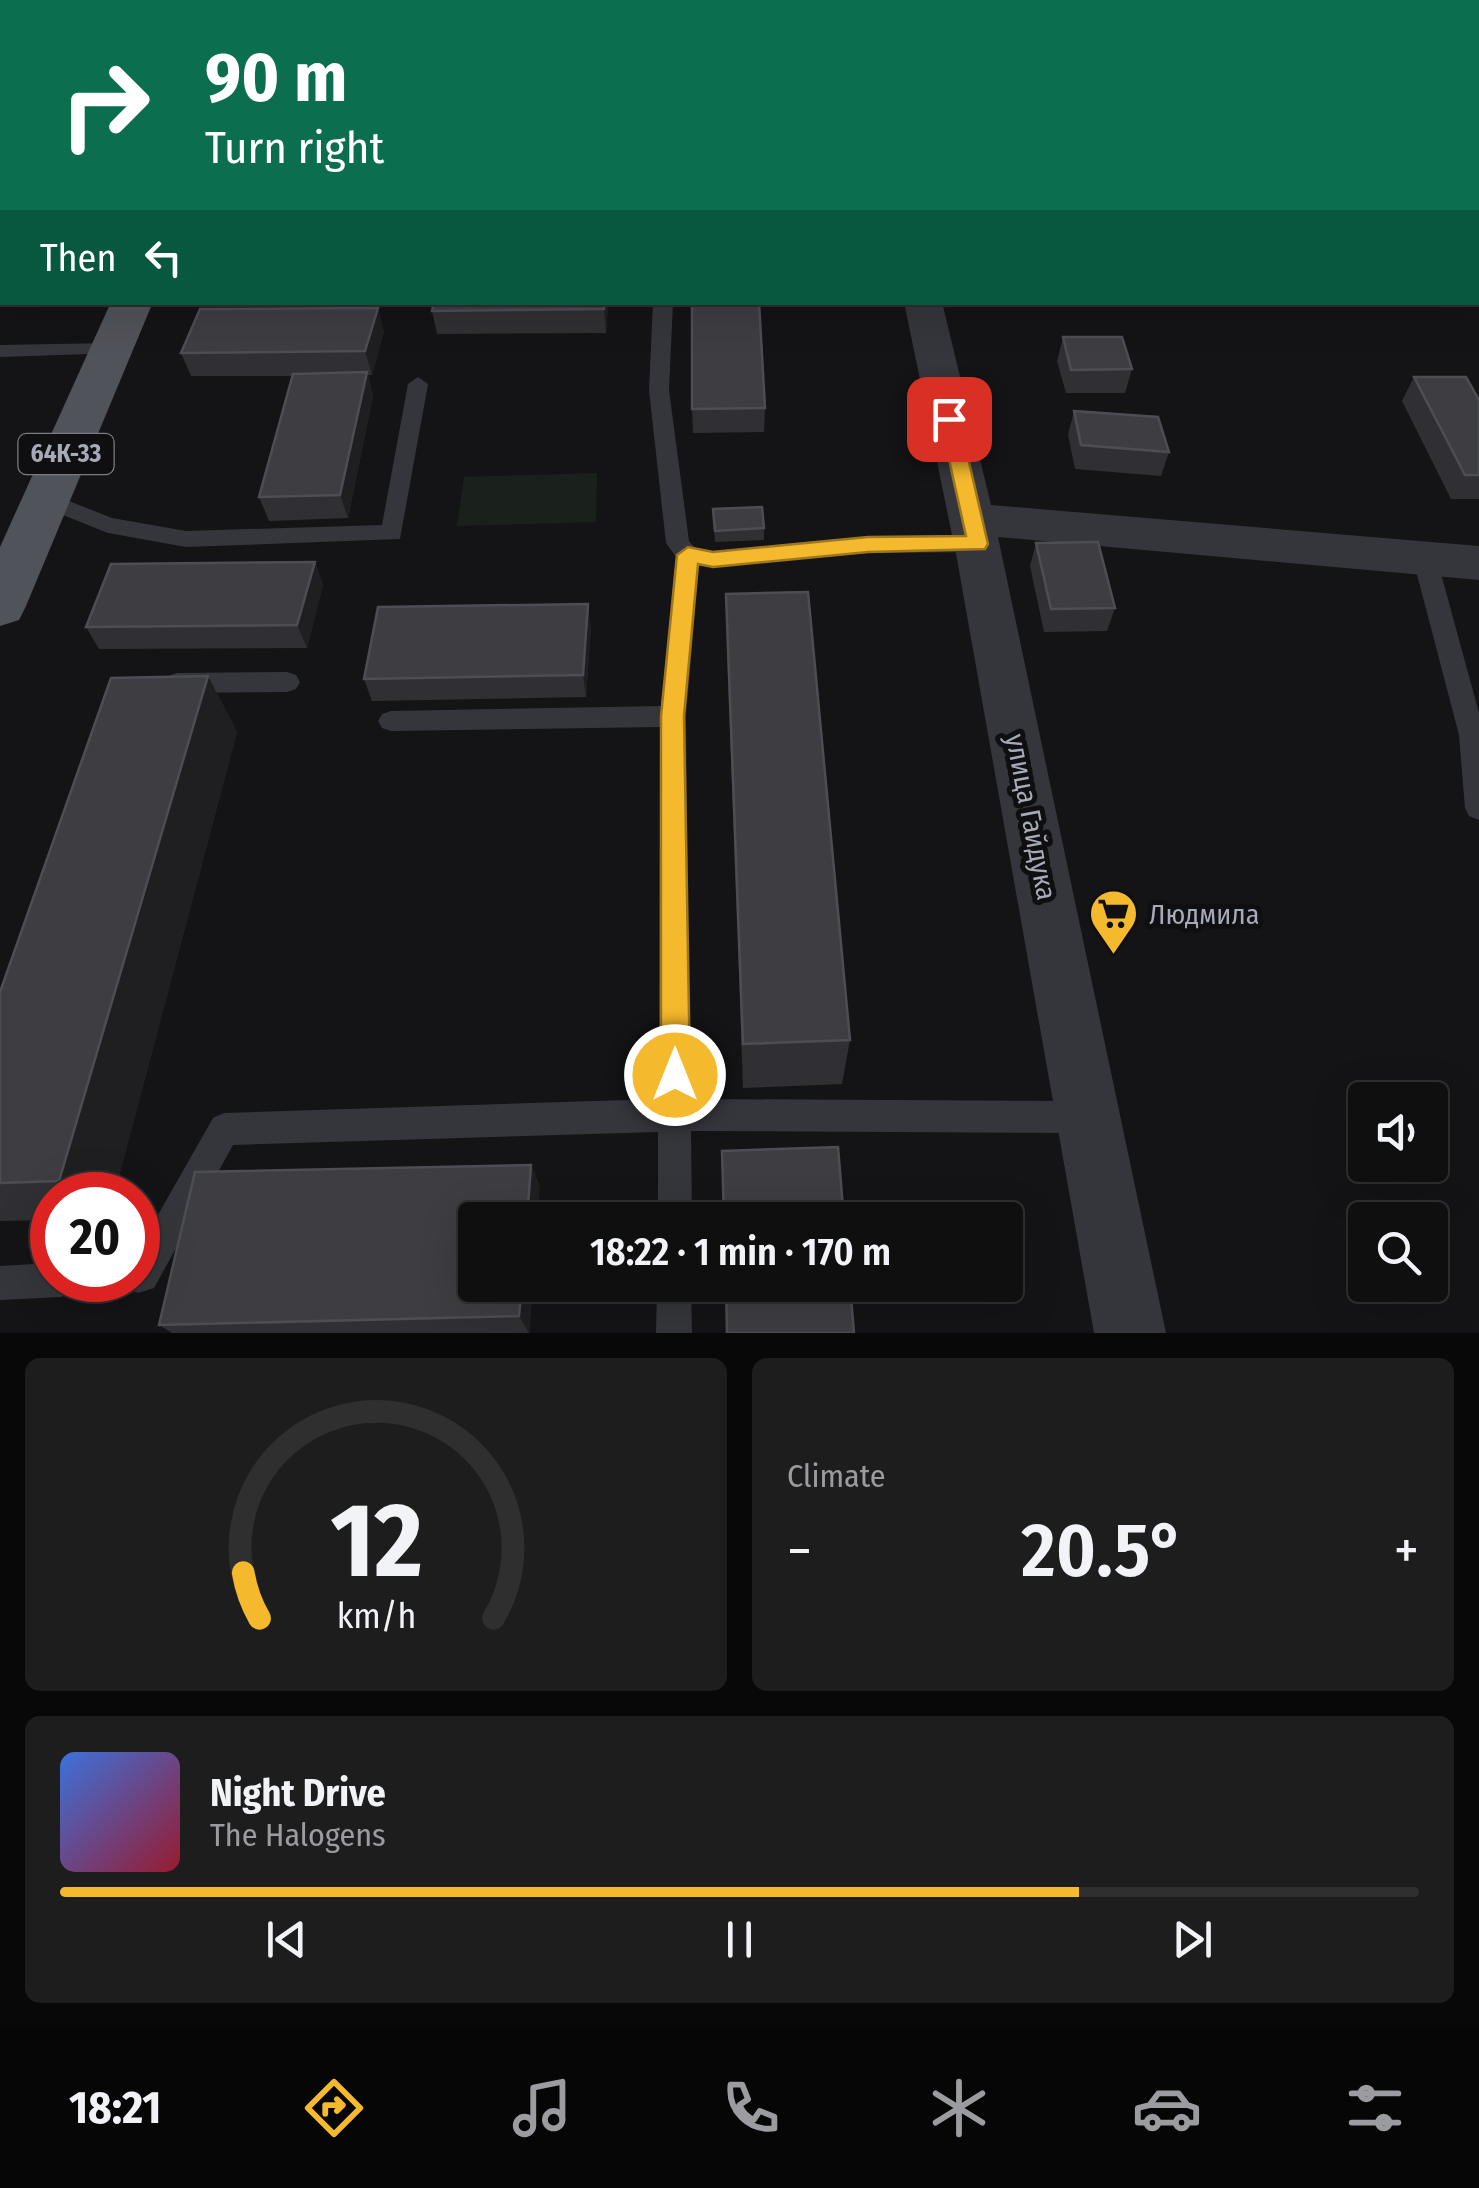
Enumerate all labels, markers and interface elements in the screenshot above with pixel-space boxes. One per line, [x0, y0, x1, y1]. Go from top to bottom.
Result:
text: 90 m [205, 36, 347, 120]
icon: right [40, 40, 170, 170]
text: Turn right [205, 121, 384, 175]
icon: left [136, 230, 191, 285]
text: Then [40, 235, 116, 281]
pin [907, 377, 992, 462]
icon: arrive [922, 392, 977, 447]
road number: 64К-33 [18, 434, 114, 474]
street label: улица Гайдука [999, 731, 1063, 903]
supermarket icon: Людмила [1088, 888, 1140, 956]
place label: Людмила [1149, 898, 1259, 931]
position arrow [623, 1023, 727, 1127]
map controls [1348, 1082, 1448, 1302]
button: sound [1348, 1082, 1448, 1182]
speed limit sign: 20 [30, 1172, 160, 1302]
button: search [1348, 1202, 1448, 1302]
text: 18:22 · 1 min · 170 m [590, 1229, 891, 1275]
text: Climate [787, 1457, 886, 1495]
text: 12 [330, 1479, 422, 1604]
text: 20.5° [1021, 1506, 1185, 1596]
text: − [787, 1518, 812, 1584]
text: + [1394, 1518, 1419, 1584]
text: km/h [336, 1595, 416, 1637]
text: Night Drive [210, 1770, 386, 1816]
text: The Halogens [210, 1816, 386, 1854]
icon: previous [259, 1912, 314, 1967]
icon: pause [712, 1912, 767, 1967]
icon: next [1165, 1912, 1220, 1967]
icon: directions [299, 2073, 369, 2143]
icon: music [507, 2073, 577, 2143]
icon: phone [716, 2073, 786, 2143]
icon: climate [924, 2073, 994, 2143]
icon: car [1132, 2073, 1202, 2143]
icon: filters [1340, 2073, 1410, 2143]
text: 18:21 [69, 2081, 161, 2135]

